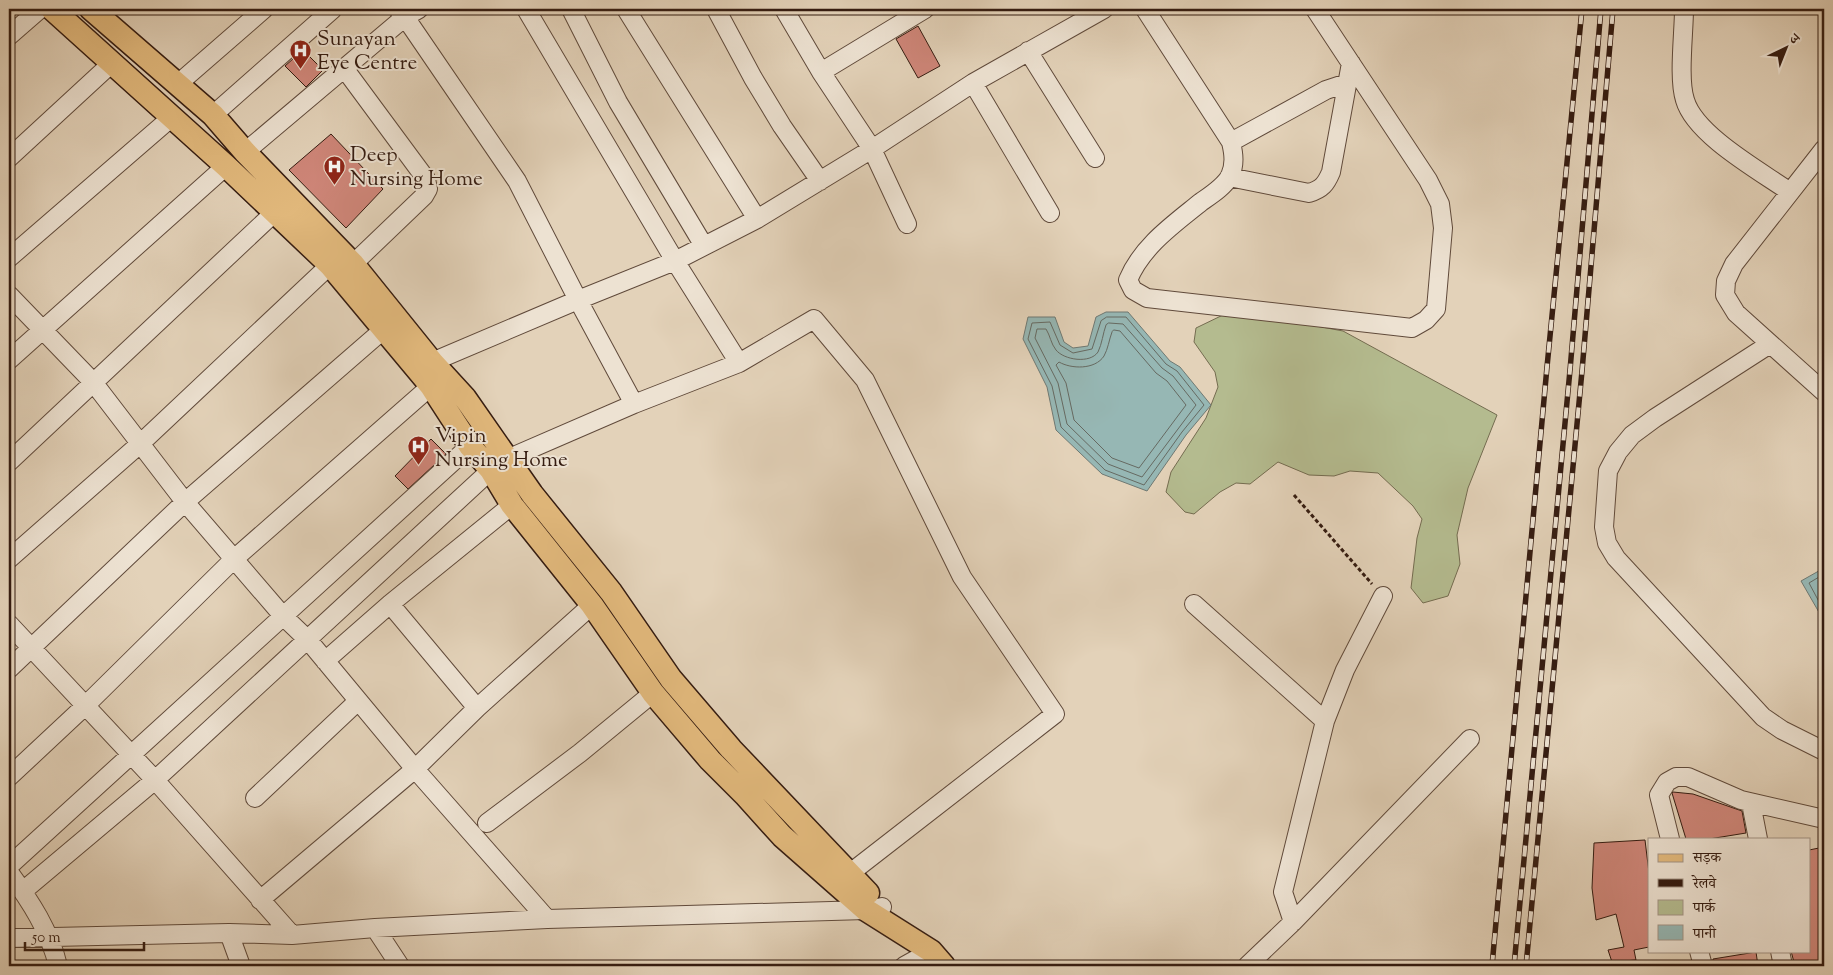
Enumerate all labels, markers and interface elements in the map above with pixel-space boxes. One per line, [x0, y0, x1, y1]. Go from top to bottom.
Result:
north arrow [1760, 22, 1810, 72]
place label: Sunayan Eye Centre [317, 25, 417, 79]
text: उ [1783, 30, 1804, 50]
hospital icon: Sunayan Eye Centre [289, 38, 313, 69]
place label: Deep Nursing Home [350, 141, 483, 195]
hospital icon: Deep Nursing Home [322, 154, 346, 185]
place label: Vipin Nursing Home [435, 422, 568, 476]
hospital icon: Vipin Nursing Home [407, 435, 431, 466]
legend [1648, 838, 1810, 952]
text: सड़क [1692, 848, 1722, 869]
text: रेलवे [1691, 874, 1717, 895]
text: पार्क [1692, 898, 1716, 919]
scale bar [25, 920, 144, 952]
text: पानी [1692, 924, 1717, 945]
text: 50 m [31, 928, 61, 949]

